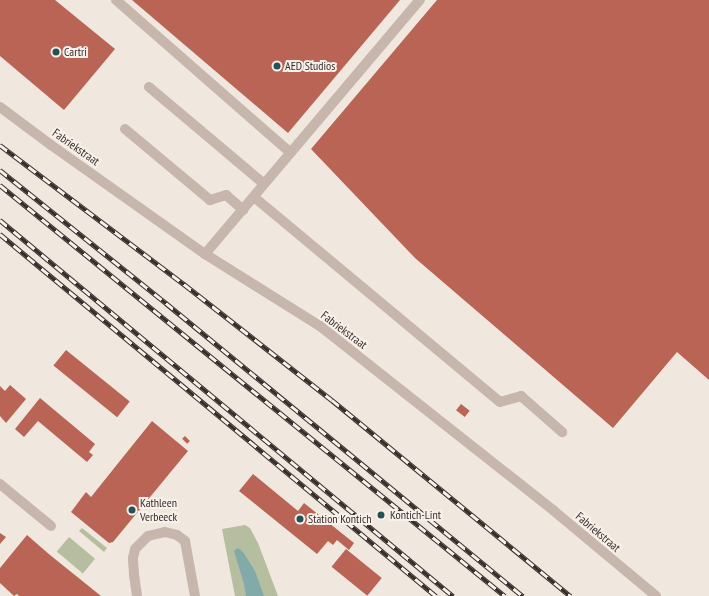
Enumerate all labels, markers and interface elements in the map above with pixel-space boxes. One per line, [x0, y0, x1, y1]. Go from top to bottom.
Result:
place label: Cartri [64, 45, 87, 59]
marker: Cartri [51, 47, 61, 57]
place label: AED Studios [285, 59, 335, 73]
marker: AED Studios [272, 61, 282, 71]
street label: Fabriekstraat [50, 126, 102, 168]
street label: Fabriekstraat [318, 308, 370, 352]
place label: Kathleen Verbeeck [140, 496, 177, 524]
marker: Kathleen Verbeeck [127, 505, 137, 515]
place label: Kontich-Lint [390, 508, 441, 522]
marker: Kontich-Lint [375, 509, 387, 521]
street label: Fabriekstraat [573, 509, 623, 555]
place label: Station Kontich [308, 512, 371, 526]
marker: Station Kontich [295, 514, 305, 524]

